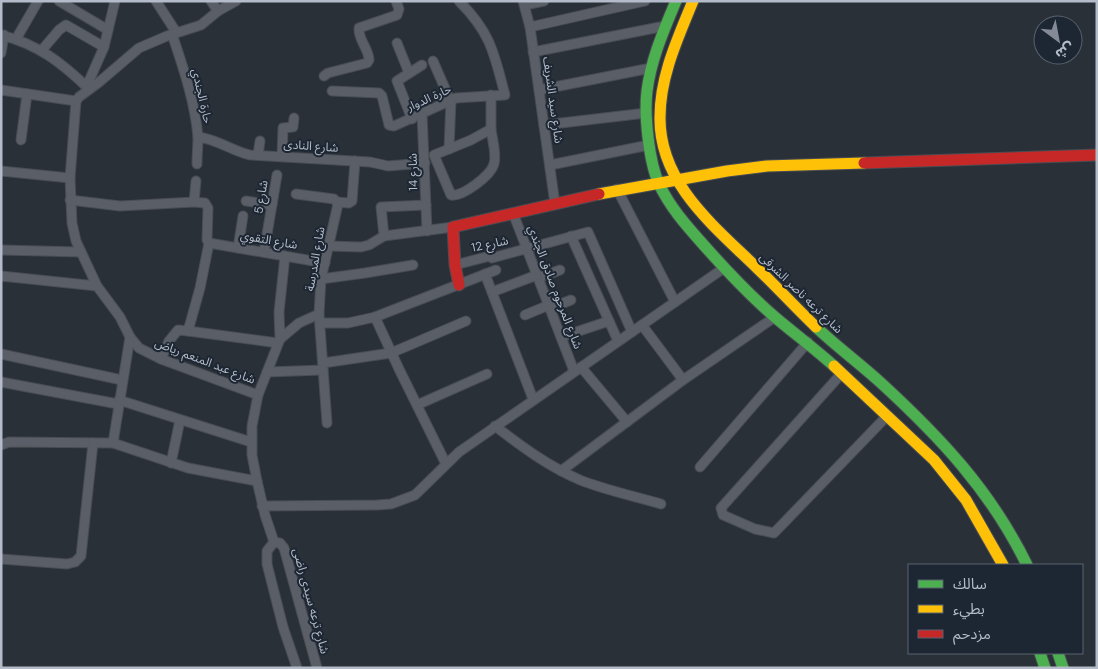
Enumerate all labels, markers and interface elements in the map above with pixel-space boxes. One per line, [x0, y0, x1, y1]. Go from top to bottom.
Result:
north arrow [1033, 15, 1083, 65]
text: ش [1052, 38, 1078, 64]
street label: شارع سيد الشريف [538, 56, 567, 145]
street label: حارة الجندي [186, 67, 216, 125]
street label: حارة الدوار [403, 81, 454, 115]
street label: شارع النادى [283, 136, 339, 157]
street label: شارع 14 [405, 153, 422, 191]
street label: شارع 5 [250, 179, 273, 215]
street label: شارع المرحوم صادق الجندي [522, 223, 586, 352]
street label: شارع المدرسة [301, 226, 330, 293]
street label: شارع التقوي [239, 227, 299, 255]
street label: شارع 12 [470, 232, 510, 257]
street label: شارع ترعه ناصر الشرقى [755, 249, 846, 338]
street label: شارع عبد المنعم رياض [152, 334, 257, 388]
street label: شارع ترعه سيدى راضى [288, 546, 333, 656]
legend [908, 564, 1083, 654]
text: سالك [953, 574, 987, 594]
text: بطيء [953, 599, 985, 620]
text: مزدحم [953, 624, 991, 645]

